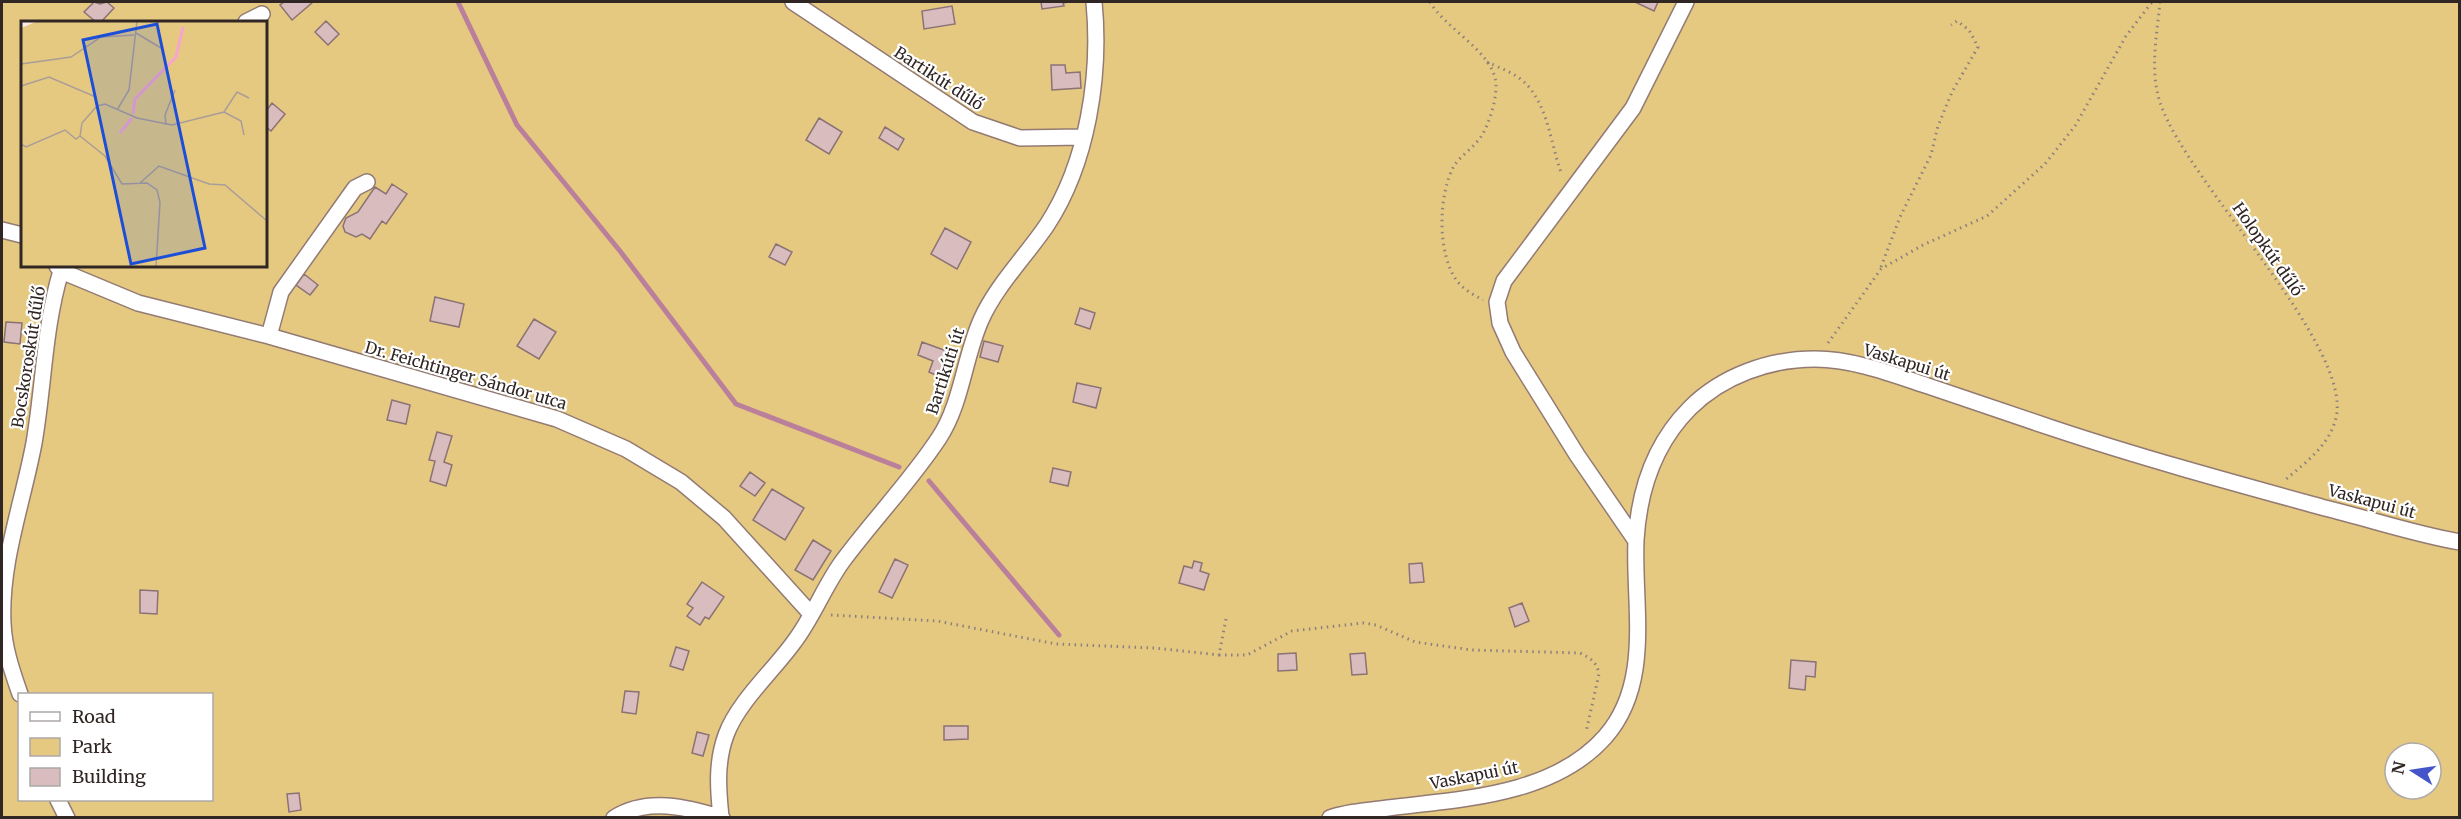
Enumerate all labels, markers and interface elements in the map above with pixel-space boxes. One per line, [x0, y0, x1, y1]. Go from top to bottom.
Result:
inset map [21, 21, 267, 267]
street label: Bartikút dűlő [891, 42, 987, 114]
street label: Holopkút dűlő [2228, 198, 2308, 300]
street label: Bocskoroskút dűlő [7, 285, 49, 429]
street label: Bartikúti út [922, 324, 969, 417]
street label: Dr. Feichtinger Sándor utca [363, 337, 570, 414]
street label: Vaskapui út [1860, 339, 1953, 385]
street label: Vaskapui út [2325, 479, 2419, 522]
legend [18, 693, 213, 801]
text: Road [72, 705, 116, 728]
text: Park [72, 735, 113, 758]
north arrow [2383, 741, 2443, 801]
street label: Vaskapui út [1427, 756, 1521, 794]
text: N [2387, 759, 2409, 776]
text: Building [72, 765, 146, 788]

